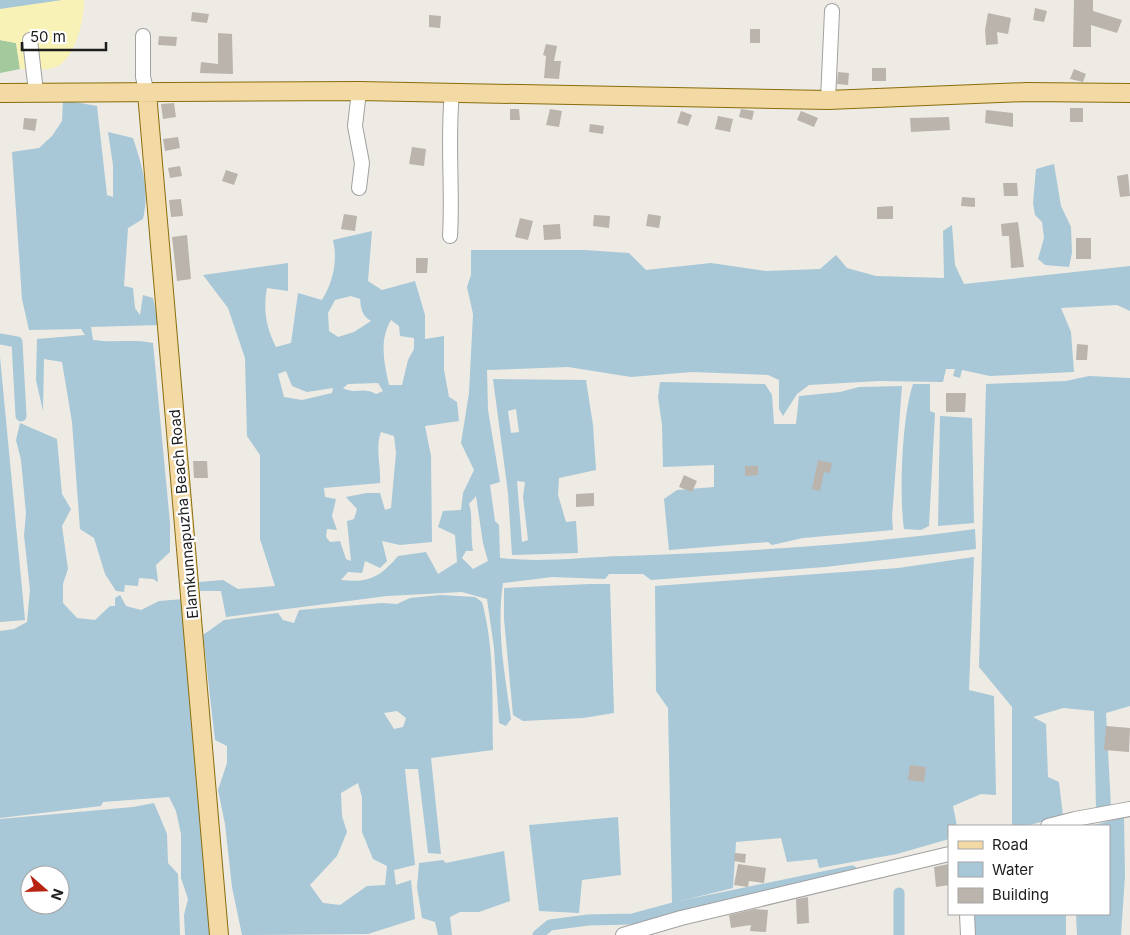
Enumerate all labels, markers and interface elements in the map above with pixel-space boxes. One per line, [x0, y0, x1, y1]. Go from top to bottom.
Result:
scale bar [22, 20, 106, 52]
text: 50 m [30, 27, 66, 46]
street label: Elamkunnapuzha Beach Road [165, 408, 202, 620]
legend [948, 825, 1110, 915]
text: Road [992, 835, 1028, 854]
text: Water [992, 860, 1034, 879]
north arrow [20, 865, 70, 915]
text: Building [992, 885, 1049, 904]
text: N [48, 887, 67, 903]

